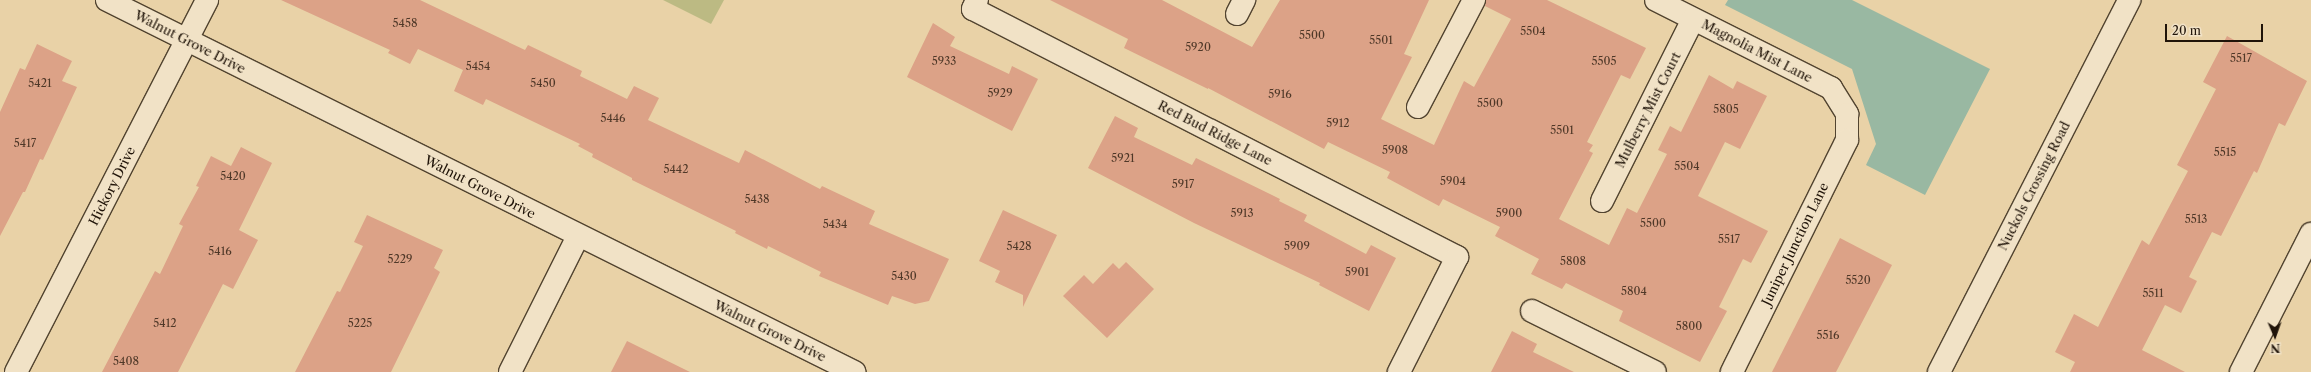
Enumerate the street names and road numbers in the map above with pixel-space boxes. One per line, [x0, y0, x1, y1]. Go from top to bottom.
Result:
street label: Walnut Grove Drive [132, 7, 248, 77]
street label: Magnolia Mist Lane [1699, 16, 1815, 86]
street label: Mulberry Mist Court [1612, 49, 1684, 171]
street label: Red Bud Ridge Lane [1155, 97, 1275, 169]
street label: Nuckols Crossing Road [1995, 119, 2073, 253]
street label: Hickory Drive [85, 144, 139, 228]
street label: Walnut Grove Drive [422, 152, 538, 222]
street label: Juniper Junction Lane [1758, 180, 1832, 308]
street label: Walnut Grove Drive [711, 297, 829, 365]

